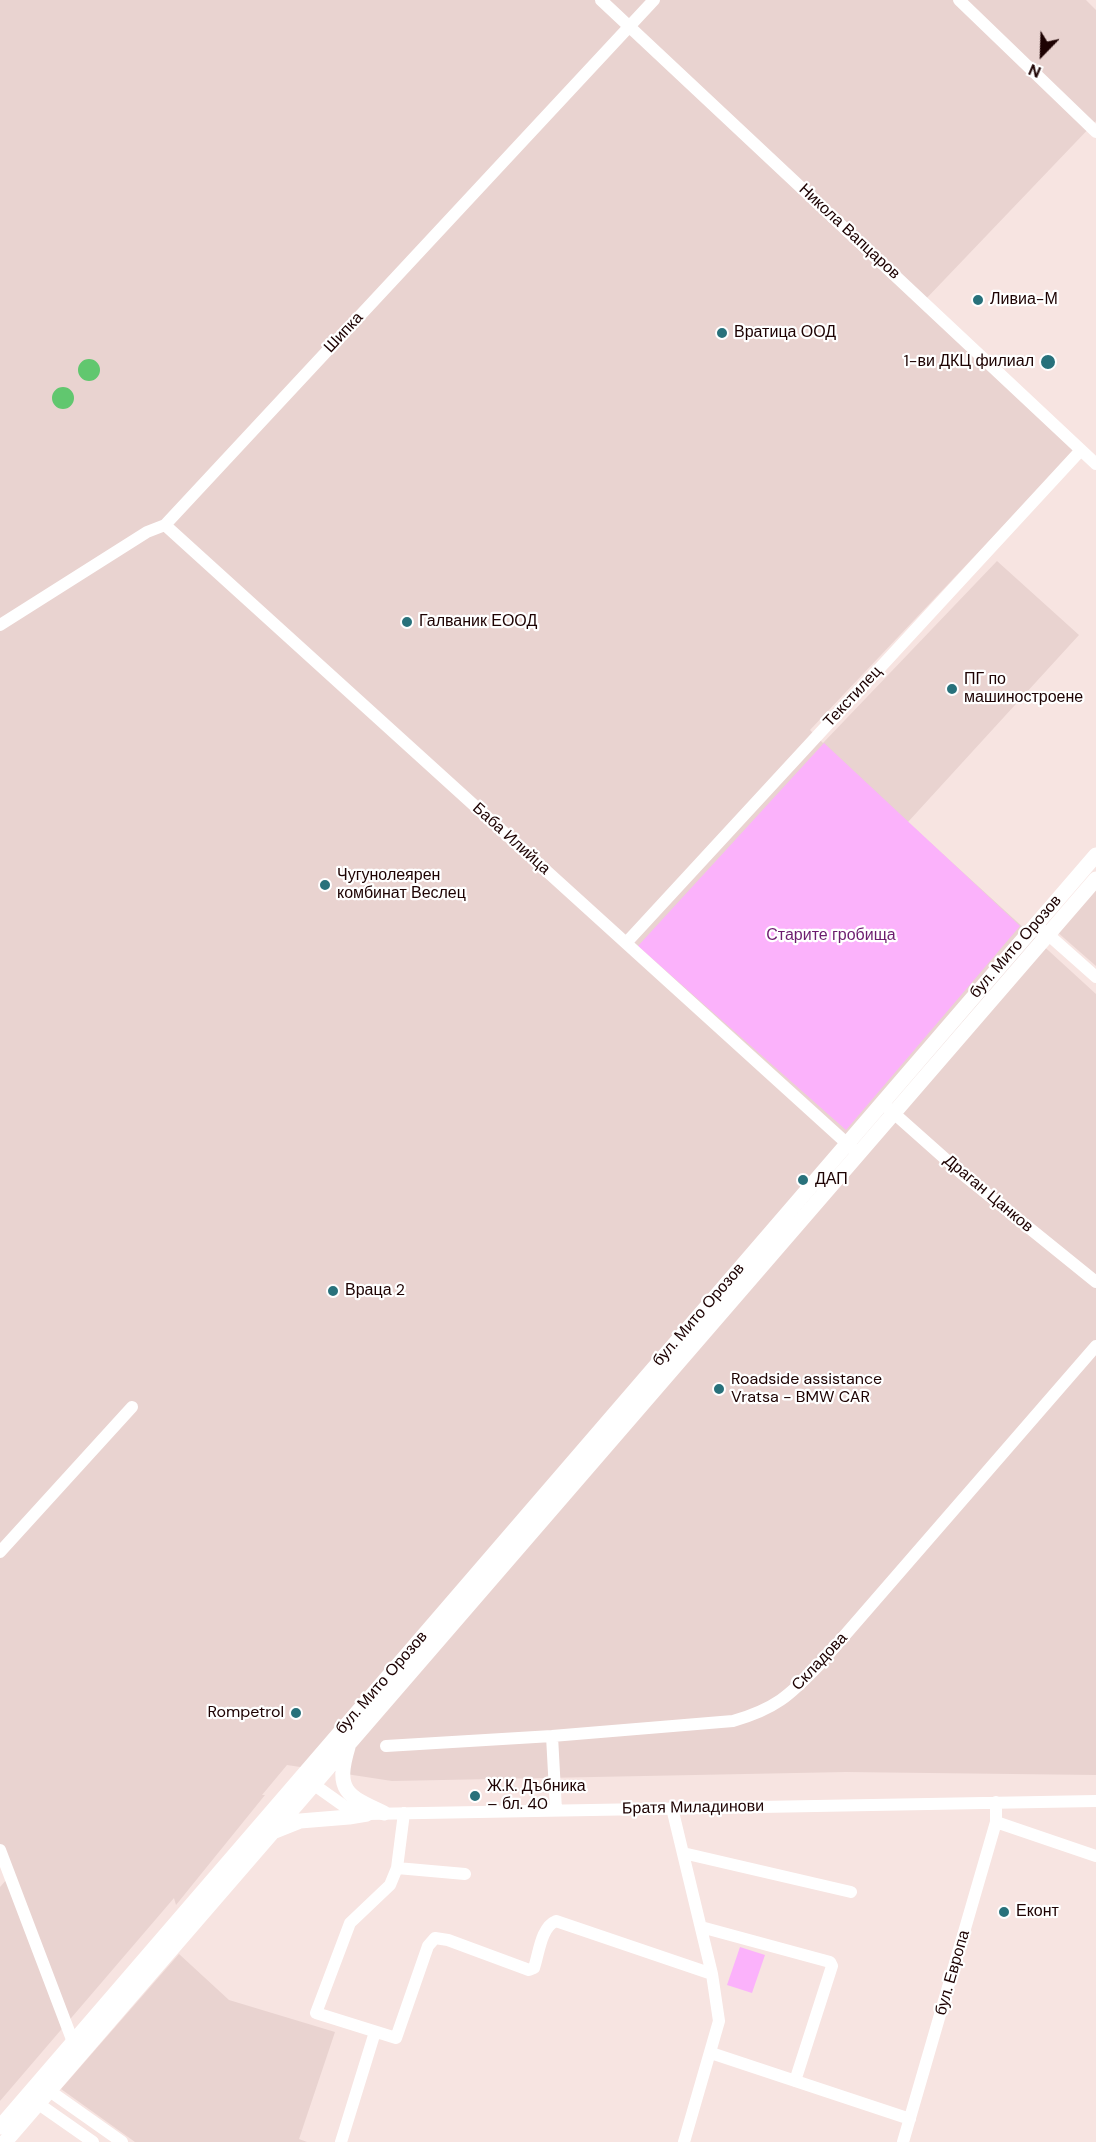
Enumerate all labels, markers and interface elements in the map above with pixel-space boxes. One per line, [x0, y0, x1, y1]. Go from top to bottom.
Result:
north arrow [1012, 24, 1072, 84]
text: N [1025, 59, 1044, 83]
street label: Никола Вапцаров [794, 180, 904, 284]
place label: Ливиа-М [990, 290, 1058, 310]
marker: Ливиа-М [971, 293, 985, 307]
street label: Шипка [320, 309, 368, 357]
place label: Вратица ООД [734, 323, 836, 343]
marker: Вратица ООД [715, 326, 729, 340]
place label: 1-ви ДКЦ филиал [904, 352, 1034, 372]
marker: 1-ви ДКЦ филиал [1039, 353, 1057, 371]
place label: Галваник ЕООД [419, 612, 537, 632]
marker: Галваник ЕООД [400, 615, 414, 629]
street label: Текстилец [820, 662, 886, 732]
place label: ПГ по машиностроене [964, 670, 1083, 708]
marker: ПГ по машиностроене [945, 682, 959, 696]
street label: Баба Илийца [468, 799, 554, 879]
place label: Чугунолеярен комбинат Веслец [337, 866, 466, 904]
marker: Чугунолеярен комбинат Веслец [318, 878, 332, 892]
street label: бул. Мито Орозов [966, 891, 1066, 1003]
park label: Старите гробища [766, 926, 896, 946]
street label: Драган Цанков [939, 1151, 1037, 1237]
place label: ДАП [815, 1170, 848, 1190]
marker: ДАП [796, 1173, 810, 1187]
street label: бул. Мито Орозов [649, 1259, 749, 1371]
place label: Враца 2 [345, 1281, 405, 1301]
marker: Враца 2 [326, 1284, 340, 1298]
place label: Roadside assistance Vratsa - BMW CAR [731, 1370, 882, 1408]
marker: Roadside assistance Vratsa - BMW CAR [712, 1382, 726, 1396]
street label: бул. Мито Орозов [332, 1627, 432, 1739]
street label: Складова [788, 1629, 852, 1695]
place label: Rompetrol [207, 1703, 284, 1723]
marker: Rompetrol [289, 1706, 303, 1720]
place label: Ж.К. Дъбника – бл. 40 [487, 1777, 586, 1815]
marker: Ж.К. Дъбника – бл. 40 [468, 1789, 482, 1803]
street label: Братя Миладинови [622, 1797, 764, 1819]
place label: Еконт [1016, 1902, 1059, 1922]
marker: Еконт [997, 1905, 1011, 1919]
street label: бул. Европа [932, 1928, 974, 2018]

